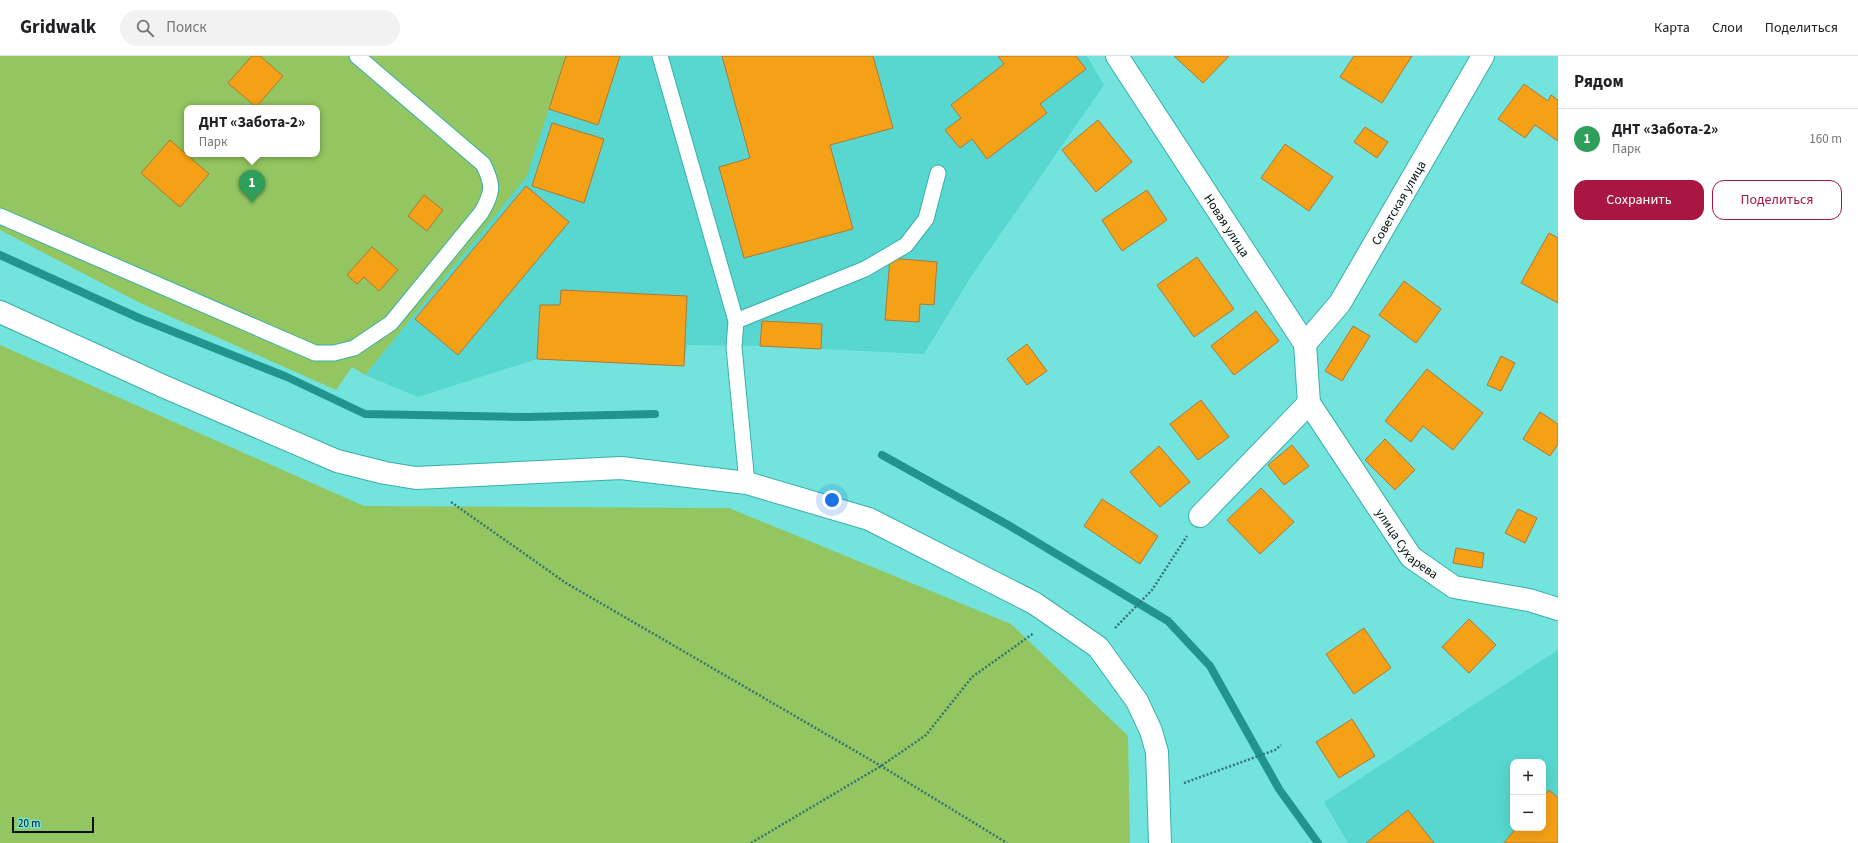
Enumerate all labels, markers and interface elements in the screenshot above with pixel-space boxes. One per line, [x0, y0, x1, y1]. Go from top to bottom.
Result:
search box [120, 10, 400, 46]
text: Gridwalk [20, 14, 96, 41]
icon: search [134, 17, 156, 39]
text: Поиск [166, 17, 207, 38]
text: Карта [1654, 18, 1690, 38]
text: Слои [1712, 18, 1743, 38]
text: Поделиться [1765, 18, 1838, 38]
text: Рядом [1574, 70, 1624, 94]
popup [184, 105, 320, 157]
text: ДНТ «Забота-2» [199, 112, 305, 133]
text: ДНТ «Забота-2» [1612, 119, 1718, 140]
text: 1 [1584, 130, 1590, 148]
text: 160 m [1809, 130, 1842, 148]
text: Парк [199, 133, 227, 151]
text: Парк [1612, 140, 1641, 158]
street label: Советская улица [1367, 157, 1431, 249]
pin: 1 [239, 170, 265, 203]
button: Сохранить [1574, 180, 1704, 220]
button: Поделиться [1712, 180, 1842, 220]
street label: Новая улица [1199, 191, 1254, 261]
your location [822, 490, 842, 510]
street label: улица Сухарева [1371, 505, 1442, 583]
map controls [1510, 759, 1546, 831]
button: + [1510, 759, 1546, 795]
button: − [1510, 795, 1546, 831]
scale bar [12, 815, 94, 834]
text: 20 m [18, 816, 40, 831]

